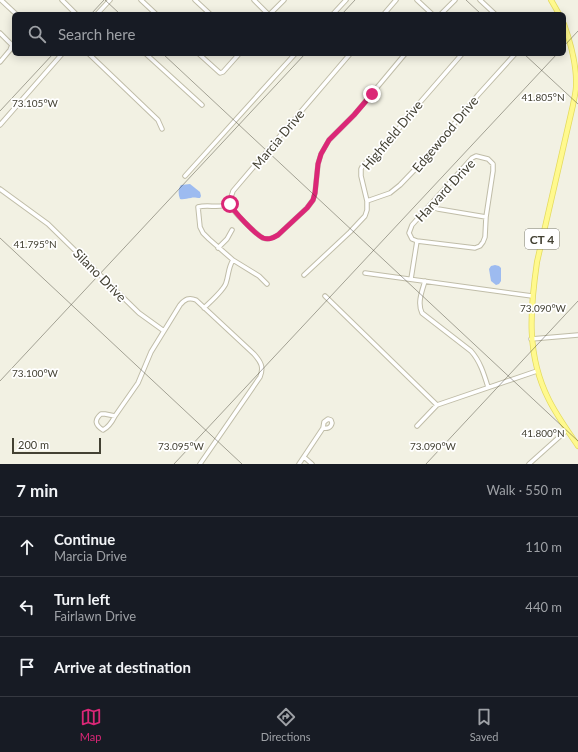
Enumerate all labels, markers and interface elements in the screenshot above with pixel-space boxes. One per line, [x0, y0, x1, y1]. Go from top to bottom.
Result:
search box [12, 12, 566, 56]
icon: search [26, 23, 48, 45]
text: Search here [58, 25, 135, 43]
route end [363, 85, 381, 103]
text: 41.805°N [521, 91, 565, 103]
street label: Edgewood Drive [409, 93, 482, 175]
text: 73.105°W [12, 97, 59, 109]
street label: Highfield Drive [358, 97, 426, 173]
street label: Marcia Drive [248, 106, 308, 172]
street label: Harvard Drive [412, 155, 478, 225]
route start [221, 195, 239, 213]
road number: CT 4 [525, 229, 559, 249]
text: 41.795°N [13, 238, 57, 250]
street label: Silano Drive [70, 245, 130, 305]
text: 73.090°W [520, 302, 567, 314]
text: 73.100°W [12, 367, 59, 379]
text: 41.800°N [521, 427, 565, 439]
scale bar [12, 436, 101, 455]
text: 200 m [18, 438, 49, 451]
text: 73.095°W [158, 440, 205, 452]
text: 73.090°W [410, 440, 457, 452]
text: 7 min [16, 480, 58, 501]
text: Walk · 550 m [486, 482, 562, 498]
text: Continue [54, 530, 115, 548]
icon: ahead [16, 536, 38, 558]
text: 110 m [525, 539, 562, 555]
text: Marcia Drive [54, 548, 127, 564]
text: Turn left [54, 590, 110, 608]
icon: left [16, 596, 38, 618]
text: 440 m [525, 599, 562, 615]
text: Fairlawn Drive [54, 608, 136, 624]
icon: arrive [16, 656, 38, 678]
text: Arrive at destination [54, 658, 191, 676]
tab: Map [80, 706, 102, 743]
tab: Directions [261, 706, 310, 743]
tab: Saved [470, 706, 498, 743]

